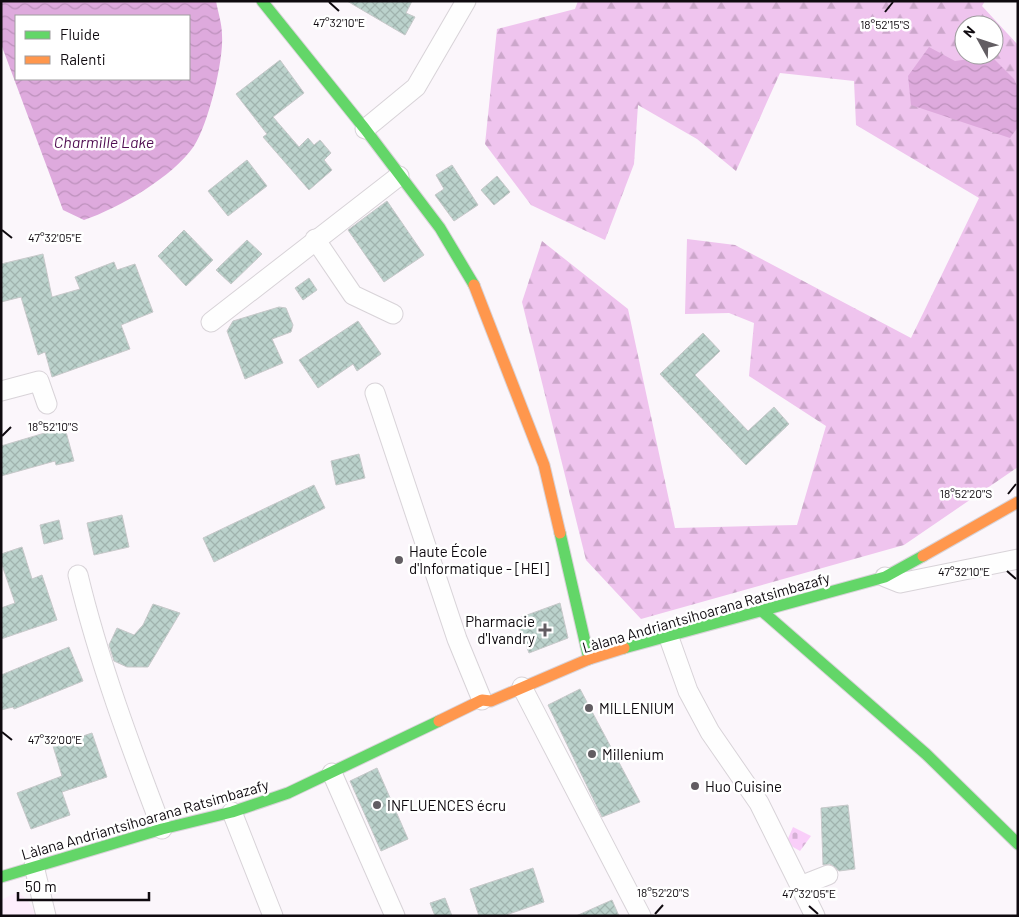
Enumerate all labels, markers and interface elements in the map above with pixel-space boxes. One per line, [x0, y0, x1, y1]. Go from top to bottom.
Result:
legend [15, 15, 190, 80]
text: 47°32'10"E [313, 15, 365, 29]
north arrow [954, 15, 1004, 65]
text: 18°52'15"S [860, 17, 910, 31]
text: N [959, 22, 978, 40]
text: Fluide [60, 25, 100, 43]
text: Ralenti [60, 50, 106, 68]
water label: Charmille Lake [54, 132, 154, 151]
text: 47°32'05"E [28, 230, 82, 244]
text: 18°52'10"S [28, 419, 78, 433]
text: 18°52'20"S [940, 486, 992, 500]
place label: Haute École d'Informatique - [HEI] [409, 542, 549, 577]
marker: Haute École d'Informatique - [HEI] [393, 554, 405, 566]
text: 47°32'10"E [938, 564, 990, 578]
street label: Làlana Andriantsihoarana Ratsimbazafy [580, 568, 832, 656]
place label: Pharmacie d'Ivandry [465, 612, 535, 647]
marker: Pharmacie d'Ivandry [539, 624, 551, 636]
place label: MILLENIUM [599, 699, 674, 717]
marker: MILLENIUM [583, 702, 595, 714]
text: 47°32'00"E [28, 732, 82, 746]
place label: Millenium [602, 745, 664, 763]
marker: Millenium [586, 748, 598, 760]
street label: Làlana Andriantsihoarana Ratsimbazafy [19, 775, 271, 863]
place label: Huo Cuisine [705, 777, 782, 795]
marker: Huo Cuisine [689, 780, 701, 792]
place label: INFLUENCES écru [387, 796, 506, 814]
marker: INFLUENCES écru [371, 799, 383, 811]
scale bar [18, 870, 149, 902]
text: 50 m [25, 877, 57, 895]
text: 18°52'20"S [637, 885, 689, 899]
text: 47°32'05"E [782, 886, 836, 900]

